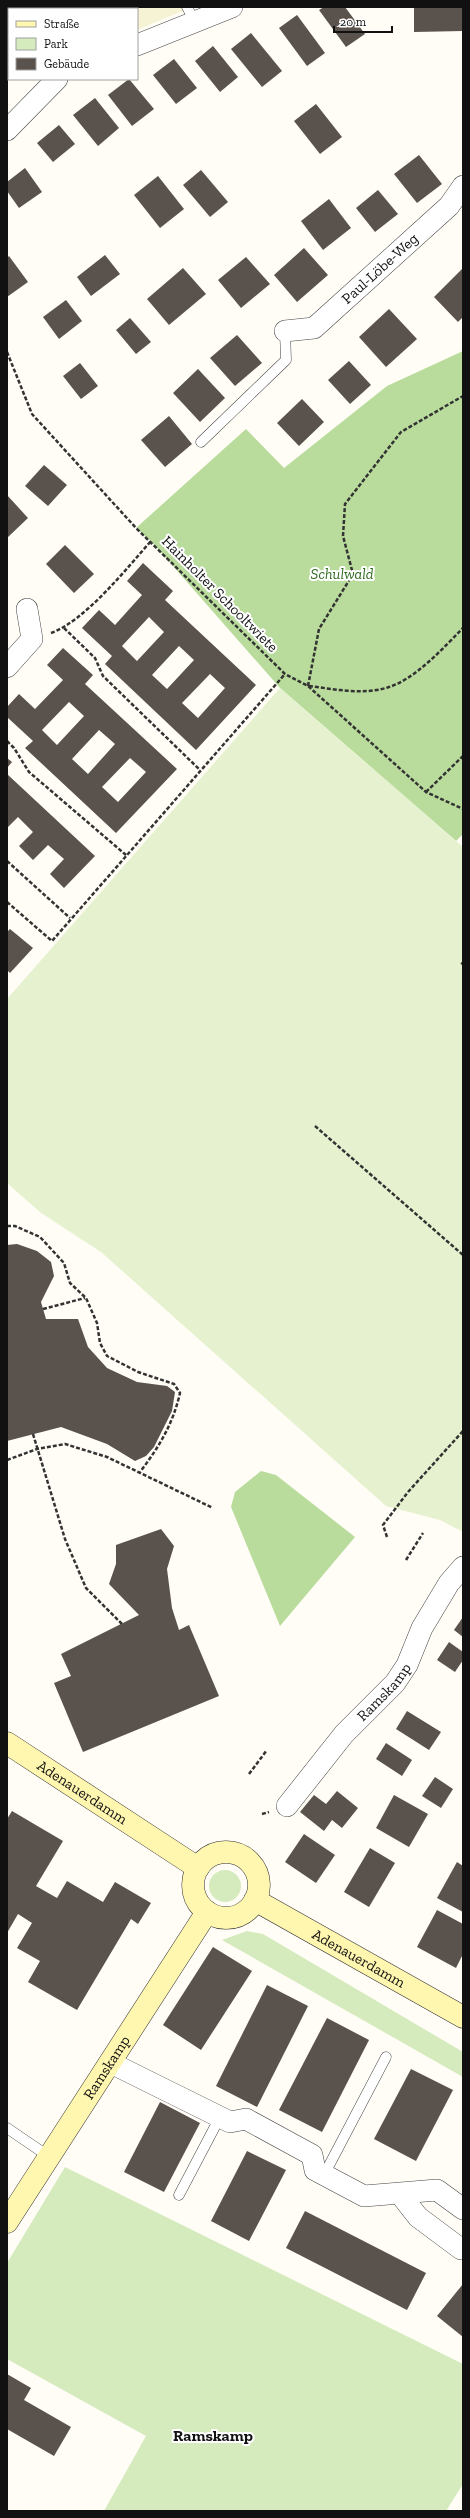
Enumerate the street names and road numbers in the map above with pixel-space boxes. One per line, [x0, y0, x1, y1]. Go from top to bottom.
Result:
street label: Paul-Löbe-Weg [338, 229, 422, 308]
street label: Hainholter Schooltwiete [158, 532, 282, 656]
street label: Ramskamp [353, 1660, 415, 1725]
street label: Adenauerdamm [34, 1756, 131, 1828]
street label: Adenauerdamm [309, 1925, 408, 1992]
street label: Ramskamp [80, 2032, 134, 2103]

